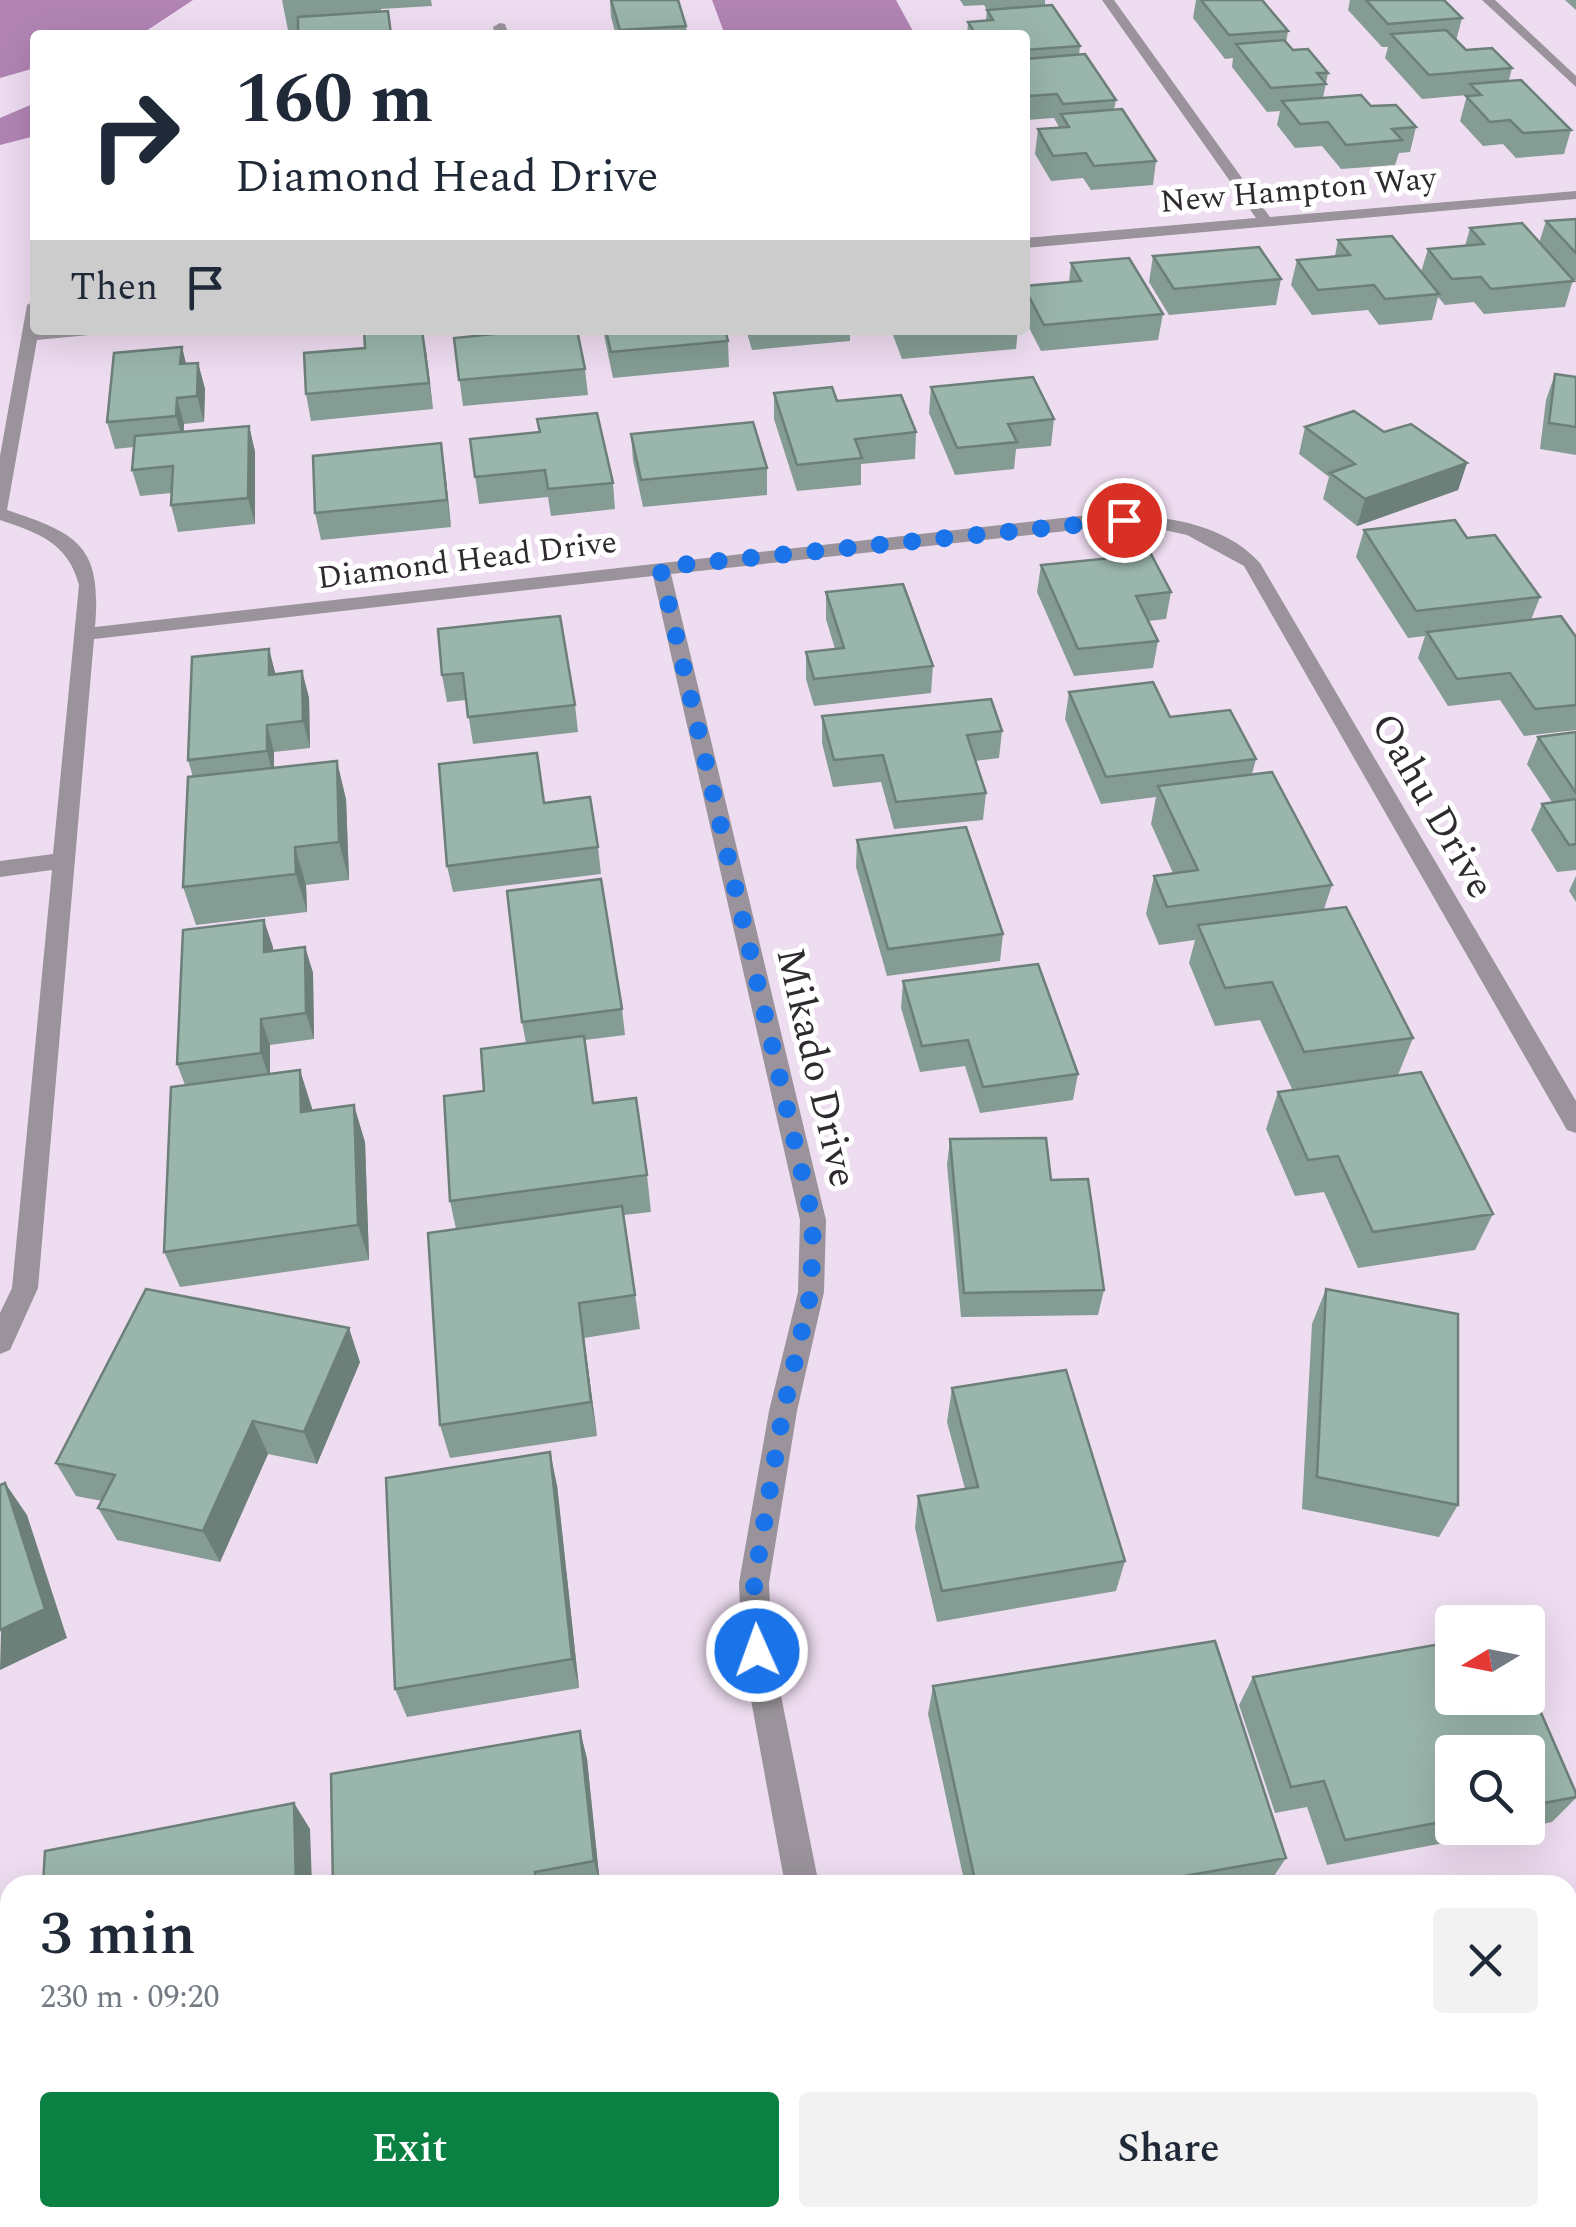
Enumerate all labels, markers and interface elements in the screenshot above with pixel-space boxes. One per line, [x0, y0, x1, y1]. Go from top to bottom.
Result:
text: 160 m [235, 47, 433, 153]
icon: right [70, 70, 200, 200]
text: Diamond Head Drive [235, 143, 659, 212]
street label: New Hampton Way [1158, 154, 1440, 227]
text: Then [70, 259, 158, 317]
icon: arrive [178, 260, 233, 315]
pin [1082, 478, 1167, 563]
icon: arrive [1097, 493, 1152, 548]
street label: Diamond Head Drive [315, 518, 620, 603]
street label: Oahu Drive [1354, 702, 1510, 910]
street label: Mikado Drive [758, 942, 873, 1193]
position arrow [705, 1599, 809, 1703]
north arrow [1435, 1605, 1545, 1715]
map controls [1435, 1605, 1545, 1845]
button: search [1435, 1735, 1545, 1845]
text: 3 min [40, 1889, 196, 1981]
button: close [1433, 1908, 1538, 2013]
text: 230 m · 09:20 [40, 1973, 220, 2022]
button: Exit [40, 2092, 779, 2207]
button: Share [799, 2092, 1538, 2207]

